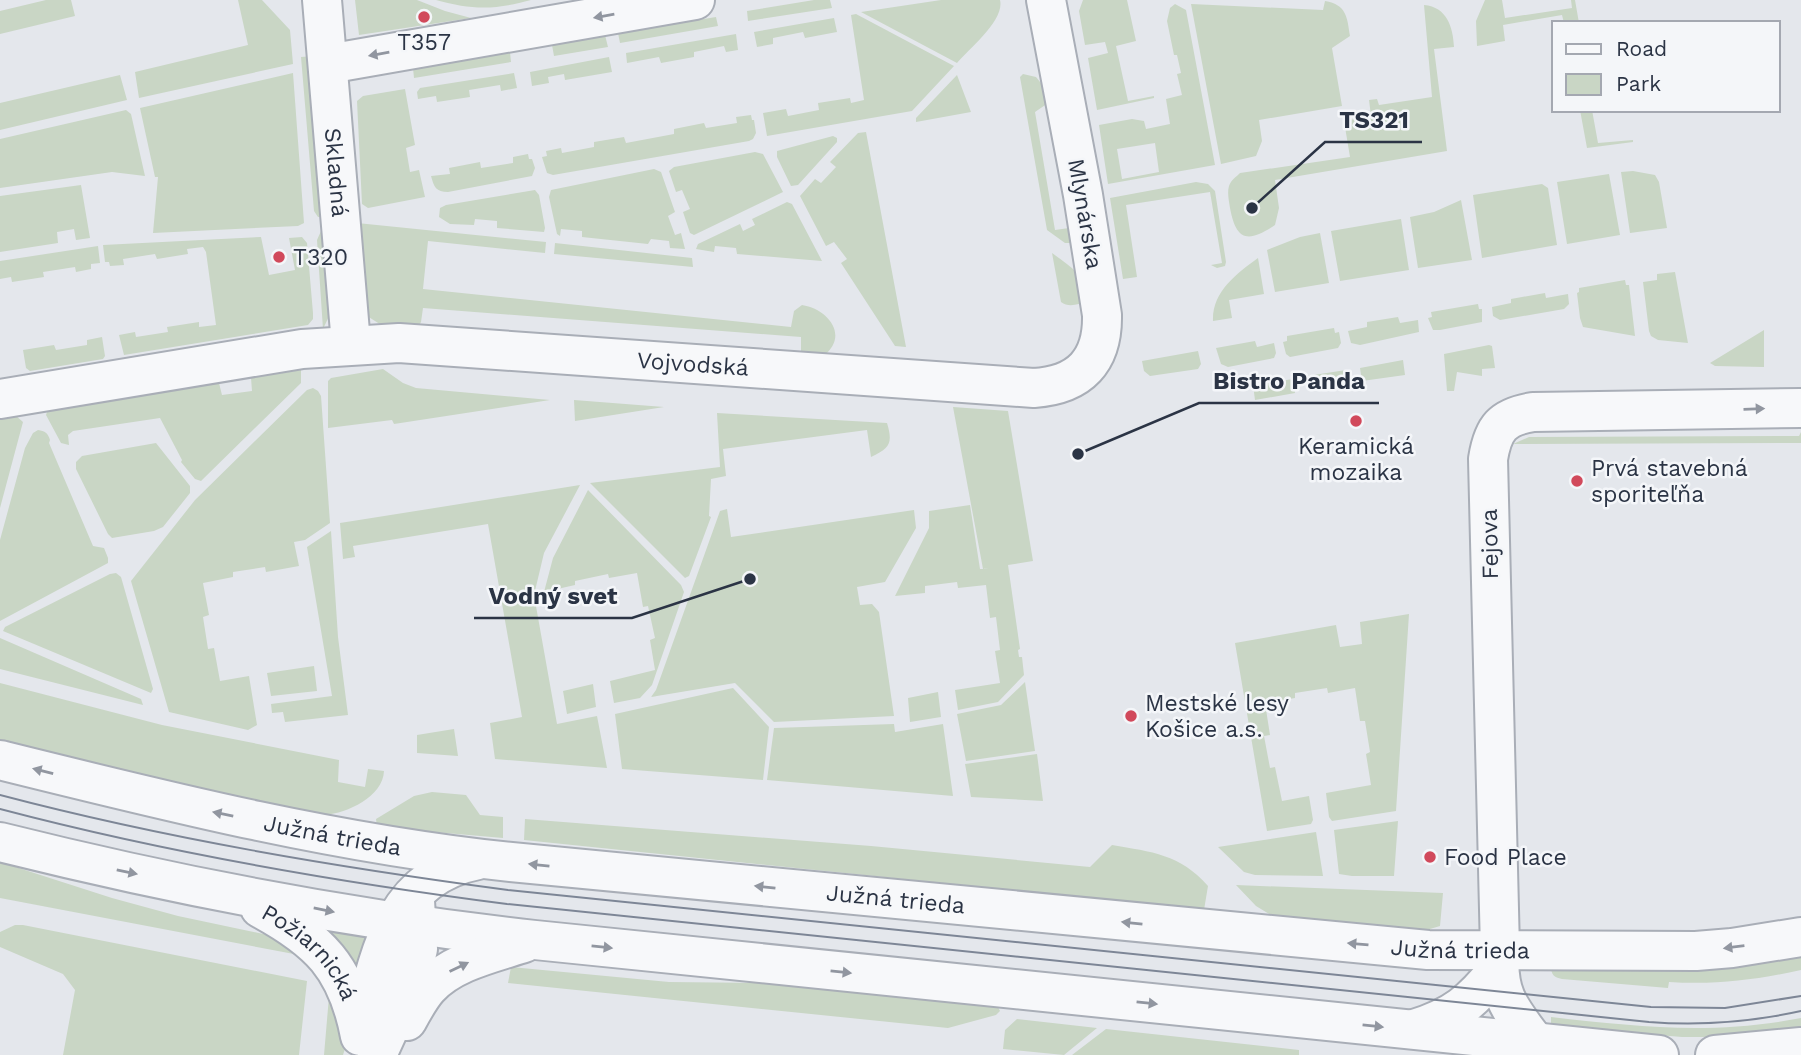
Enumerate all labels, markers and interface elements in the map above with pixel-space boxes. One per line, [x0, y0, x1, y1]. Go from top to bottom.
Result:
marker: T357 [416, 9, 432, 25]
one-way arrow [593, 11, 615, 22]
legend [1552, 21, 1780, 112]
place label: T357 [397, 29, 451, 56]
text: Road [1616, 36, 1667, 61]
one-way arrow [368, 49, 390, 60]
text: Park [1616, 71, 1661, 96]
callout: TS321 [1325, 97, 1422, 142]
text: TS321 [1339, 106, 1409, 134]
street label: Skladná [319, 127, 354, 218]
street label: Mlynárska [1062, 157, 1108, 271]
place label: T320 [293, 244, 348, 271]
marker: T320 [271, 249, 287, 265]
street label: Vojvodská [636, 346, 750, 381]
callout: Bistro Panda [1199, 358, 1379, 403]
text: Bistro Panda [1213, 367, 1365, 395]
one-way arrow [1744, 404, 1766, 415]
marker: Keramická mozaika [1348, 413, 1364, 429]
place label: Keramická mozaika [1298, 433, 1414, 486]
place label: Prvá stavebná sporiteľňa [1591, 455, 1748, 508]
marker: Prvá stavebná sporiteľňa [1569, 473, 1585, 489]
street label: Fejova [1476, 508, 1504, 580]
callout: Vodný svet [474, 573, 632, 618]
text: Vodný svet [489, 582, 618, 610]
place label: Mestské lesy Košice a.s. [1145, 690, 1289, 743]
marker: Mestské lesy Košice a.s. [1123, 708, 1139, 724]
one-way arrow [32, 765, 54, 776]
one-way arrow [212, 808, 234, 819]
street label: Južná trieda [261, 809, 403, 861]
place label: Food Place [1444, 844, 1567, 871]
marker: Food Place [1422, 849, 1438, 865]
one-way arrow [528, 859, 550, 870]
one-way arrow [116, 866, 138, 877]
street label: Južná trieda [825, 879, 966, 919]
one-way arrow [754, 881, 776, 892]
street label: Požiarnická [257, 898, 363, 1004]
one-way arrow [313, 905, 335, 916]
one-way arrow [1120, 917, 1142, 928]
street label: Južná trieda [1389, 933, 1530, 964]
one-way arrow [1347, 938, 1369, 949]
one-way arrow [592, 942, 614, 953]
one-way arrow [1722, 942, 1744, 953]
one-way arrow [449, 962, 469, 973]
one-way arrow [830, 966, 852, 977]
one-way arrow [1136, 997, 1158, 1008]
one-way arrow [1362, 1020, 1384, 1031]

